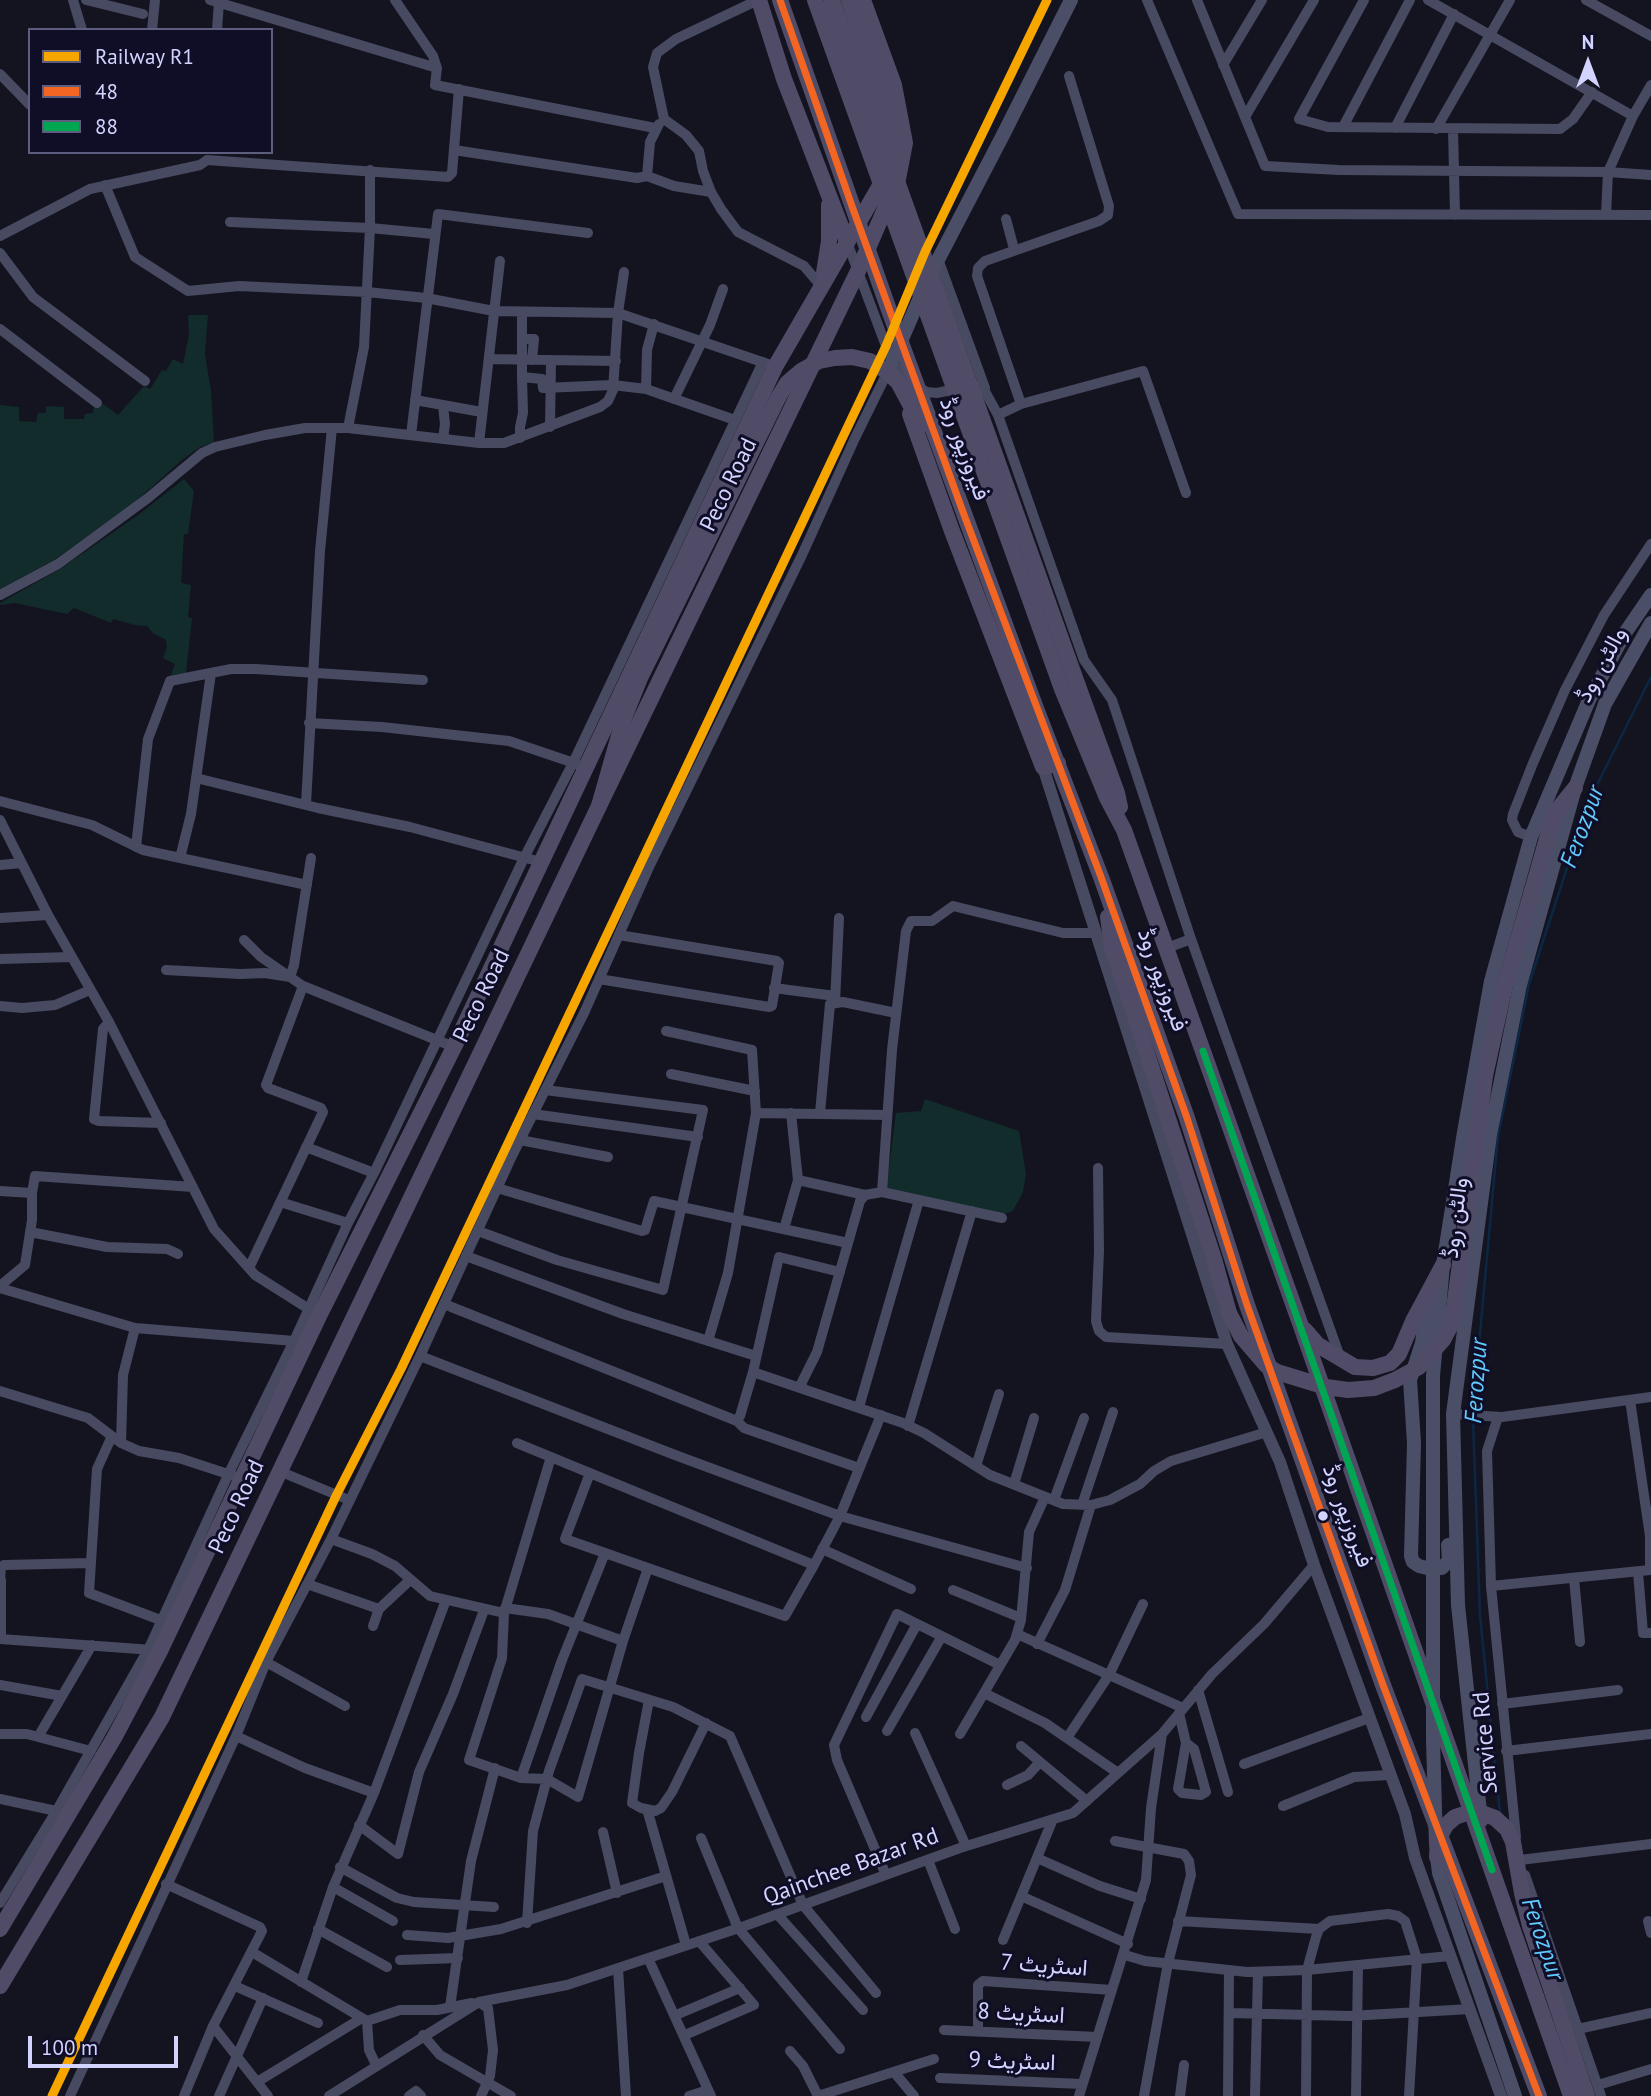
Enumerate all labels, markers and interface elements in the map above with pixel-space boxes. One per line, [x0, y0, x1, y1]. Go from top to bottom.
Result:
legend [28, 28, 273, 154]
north arrow [1553, 28, 1623, 98]
text: N [1582, 30, 1594, 54]
text: Railway R1 [95, 43, 194, 70]
text: 48 [95, 78, 118, 105]
text: 88 [95, 113, 118, 140]
street label: فیروزپور روڈ [933, 394, 995, 504]
street label: Peco Road [695, 434, 763, 536]
street label: والٹن روڈ [1571, 623, 1633, 707]
water label: Ferozpur [1555, 782, 1611, 872]
street label: فیروزپور روڈ [1131, 925, 1193, 1035]
street label: Peco Road [448, 945, 516, 1047]
street label: والٹن روڈ [1437, 1176, 1475, 1260]
water label: Ferozpur [1460, 1337, 1494, 1425]
street label: Peco Road [203, 1456, 271, 1558]
street label: فیروزپور روڈ [1316, 1461, 1378, 1571]
unlabelled marker [1316, 1509, 1330, 1523]
street label: Service Rd [1468, 1691, 1504, 1795]
street label: Qainchee Bazar Rd [760, 1822, 942, 1912]
water label: Ferozpur [1514, 1894, 1570, 1984]
street label: اسٹریٹ 7 [999, 1949, 1089, 1983]
street label: اسٹریٹ 8 [977, 1998, 1065, 2030]
scale bar [32, 2022, 182, 2066]
text: 100 m [41, 2034, 98, 2061]
street label: اسٹریٹ 9 [968, 2047, 1056, 2077]

